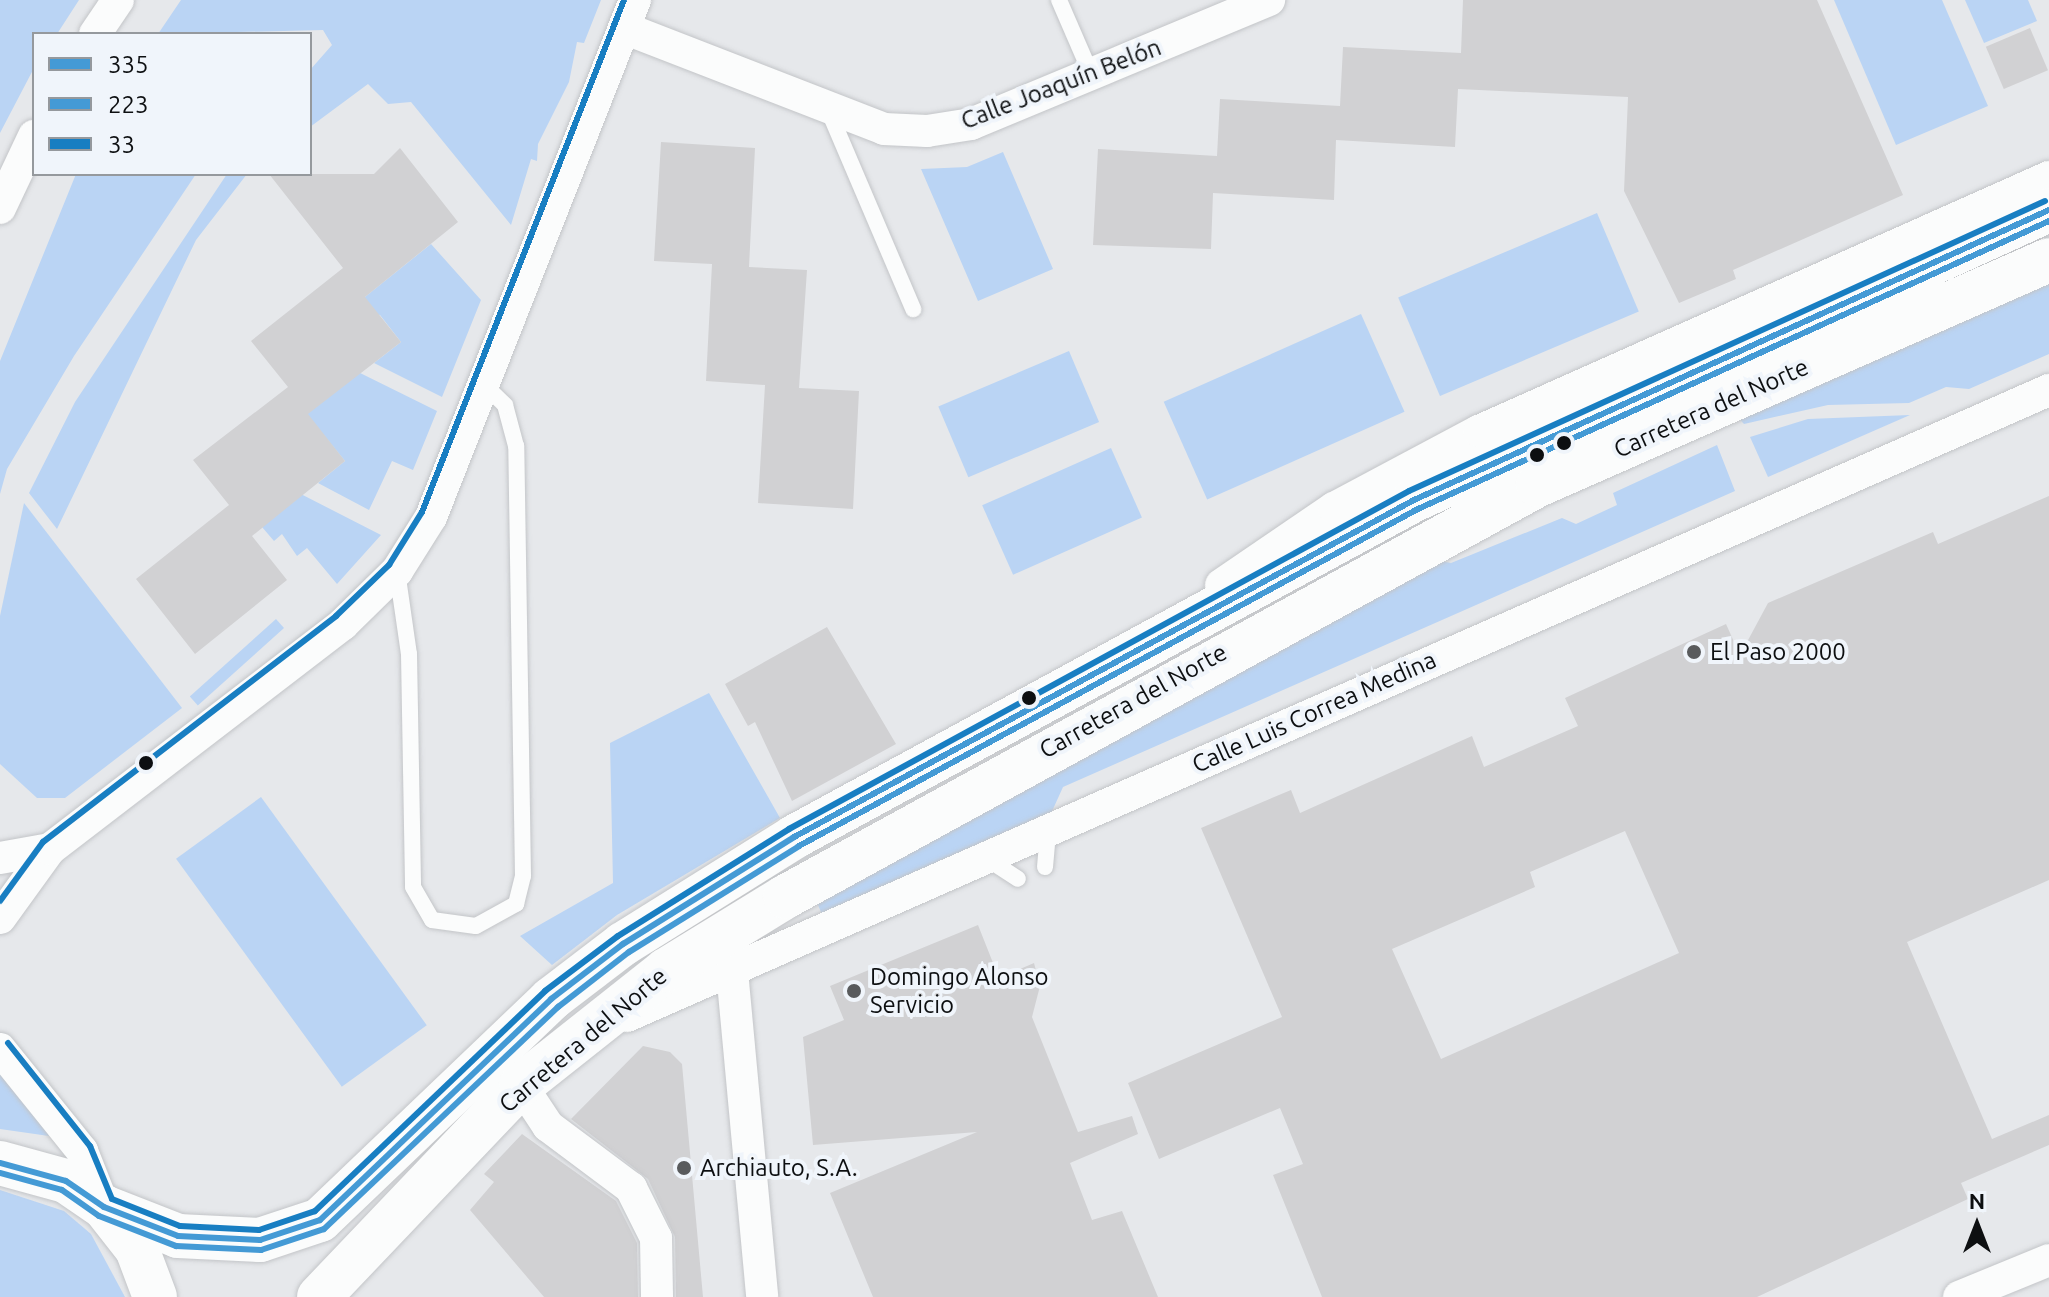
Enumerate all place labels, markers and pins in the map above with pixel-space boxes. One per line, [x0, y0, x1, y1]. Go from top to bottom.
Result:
unlabelled marker [1556, 435, 1572, 451]
unlabelled marker [1529, 447, 1545, 463]
place label: El Paso 2000 [1710, 638, 1846, 666]
marker: El Paso 2000 [1685, 643, 1703, 661]
unlabelled marker [1021, 690, 1037, 706]
unlabelled marker [138, 755, 154, 771]
place label: Domingo Alonso Servicio [870, 963, 1049, 1019]
marker: Domingo Alonso Servicio [845, 982, 863, 1000]
place label: Archiauto, S.A. [700, 1154, 858, 1182]
marker: Archiauto, S.A. [675, 1159, 693, 1177]

